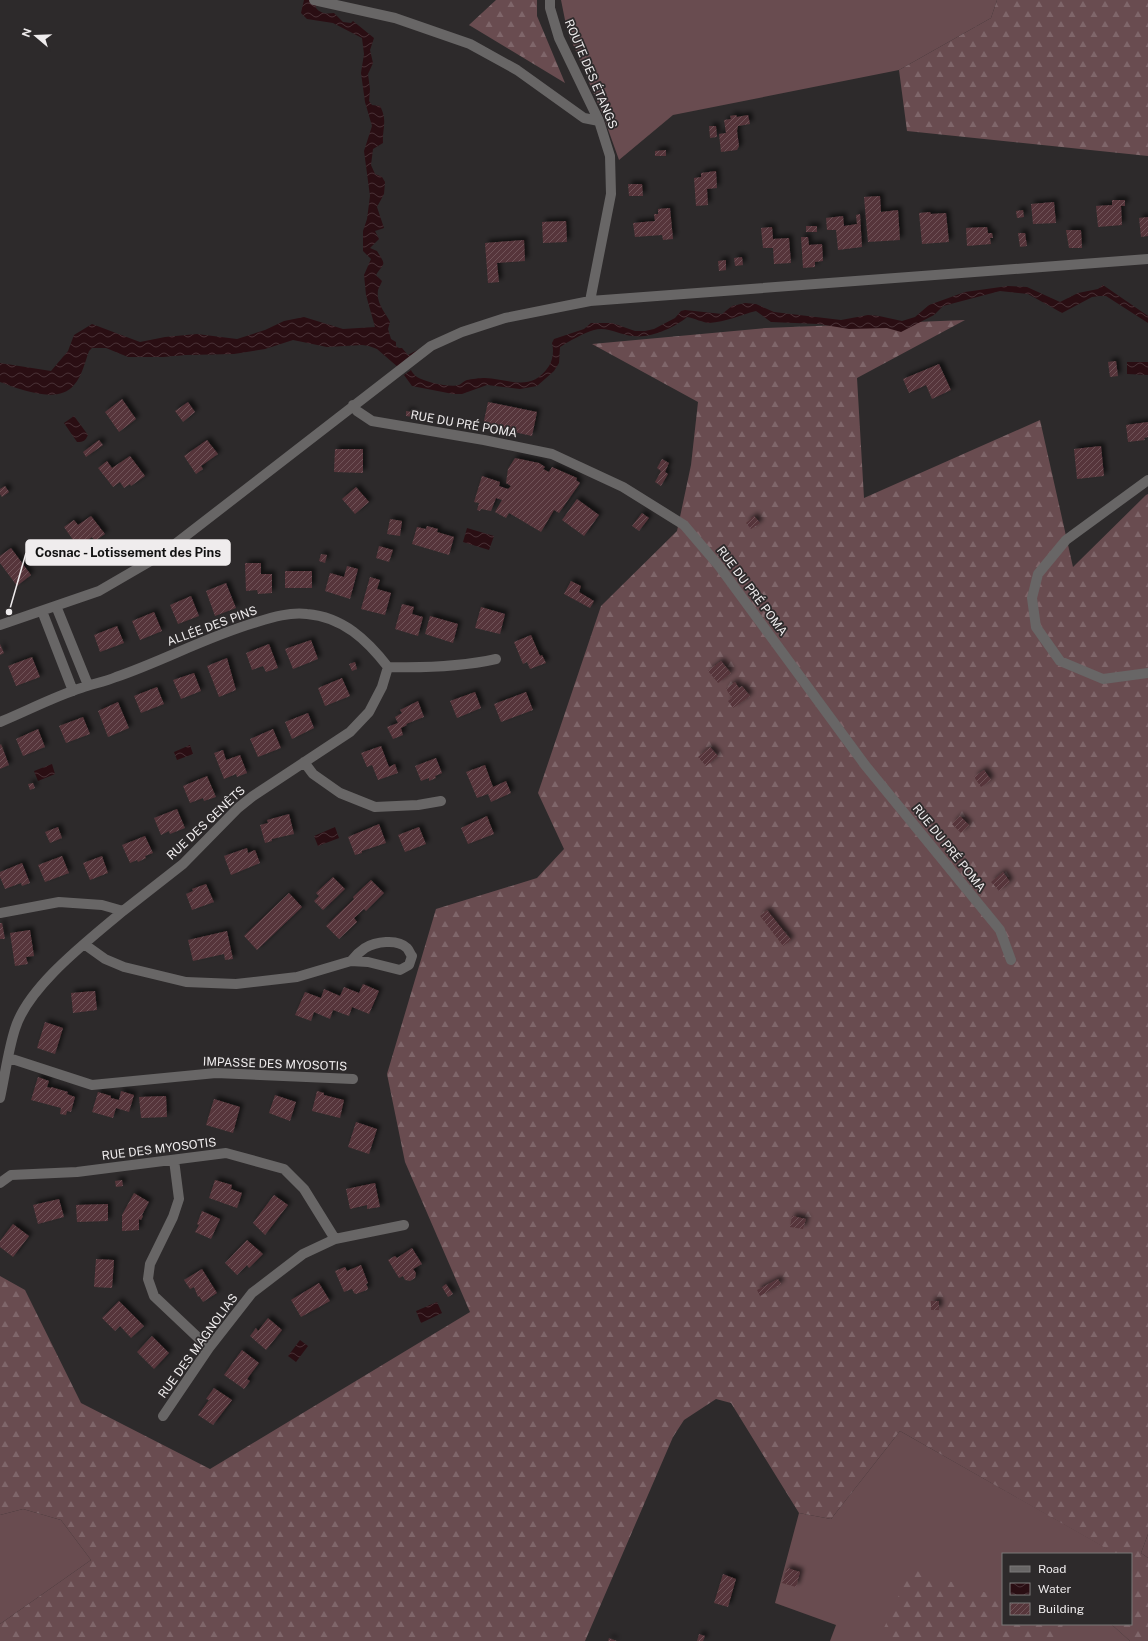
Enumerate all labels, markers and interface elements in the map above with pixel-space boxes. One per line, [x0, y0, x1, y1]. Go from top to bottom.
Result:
north arrow [16, 16, 56, 56]
street label: ROUTE DES ÉTANGS [562, 17, 620, 131]
text: N [19, 27, 34, 39]
street label: RUE DU PRÉ POMA [410, 408, 519, 440]
callout: Cosnac - Lotissement des Pins [26, 540, 230, 565]
street label: RUE DU PRÉ POMA [714, 544, 790, 639]
text: Cosnac - Lotissement des Pins [35, 545, 221, 560]
street label: ALLÉE DES PINS [165, 603, 259, 649]
street label: RUE DES GENÊTS [164, 783, 248, 863]
street label: RUE DU PRÉ POMA [910, 802, 989, 895]
street label: IMPASSE DES MYOSOTIS [203, 1054, 347, 1074]
street label: RUE DES MYOSOTIS [101, 1135, 217, 1163]
street label: RUE DES MAGNOLIAS [155, 1291, 241, 1401]
legend [1002, 1553, 1132, 1625]
text: Road [1038, 1562, 1066, 1576]
text: Water [1038, 1582, 1072, 1596]
text: Building [1038, 1602, 1084, 1616]

